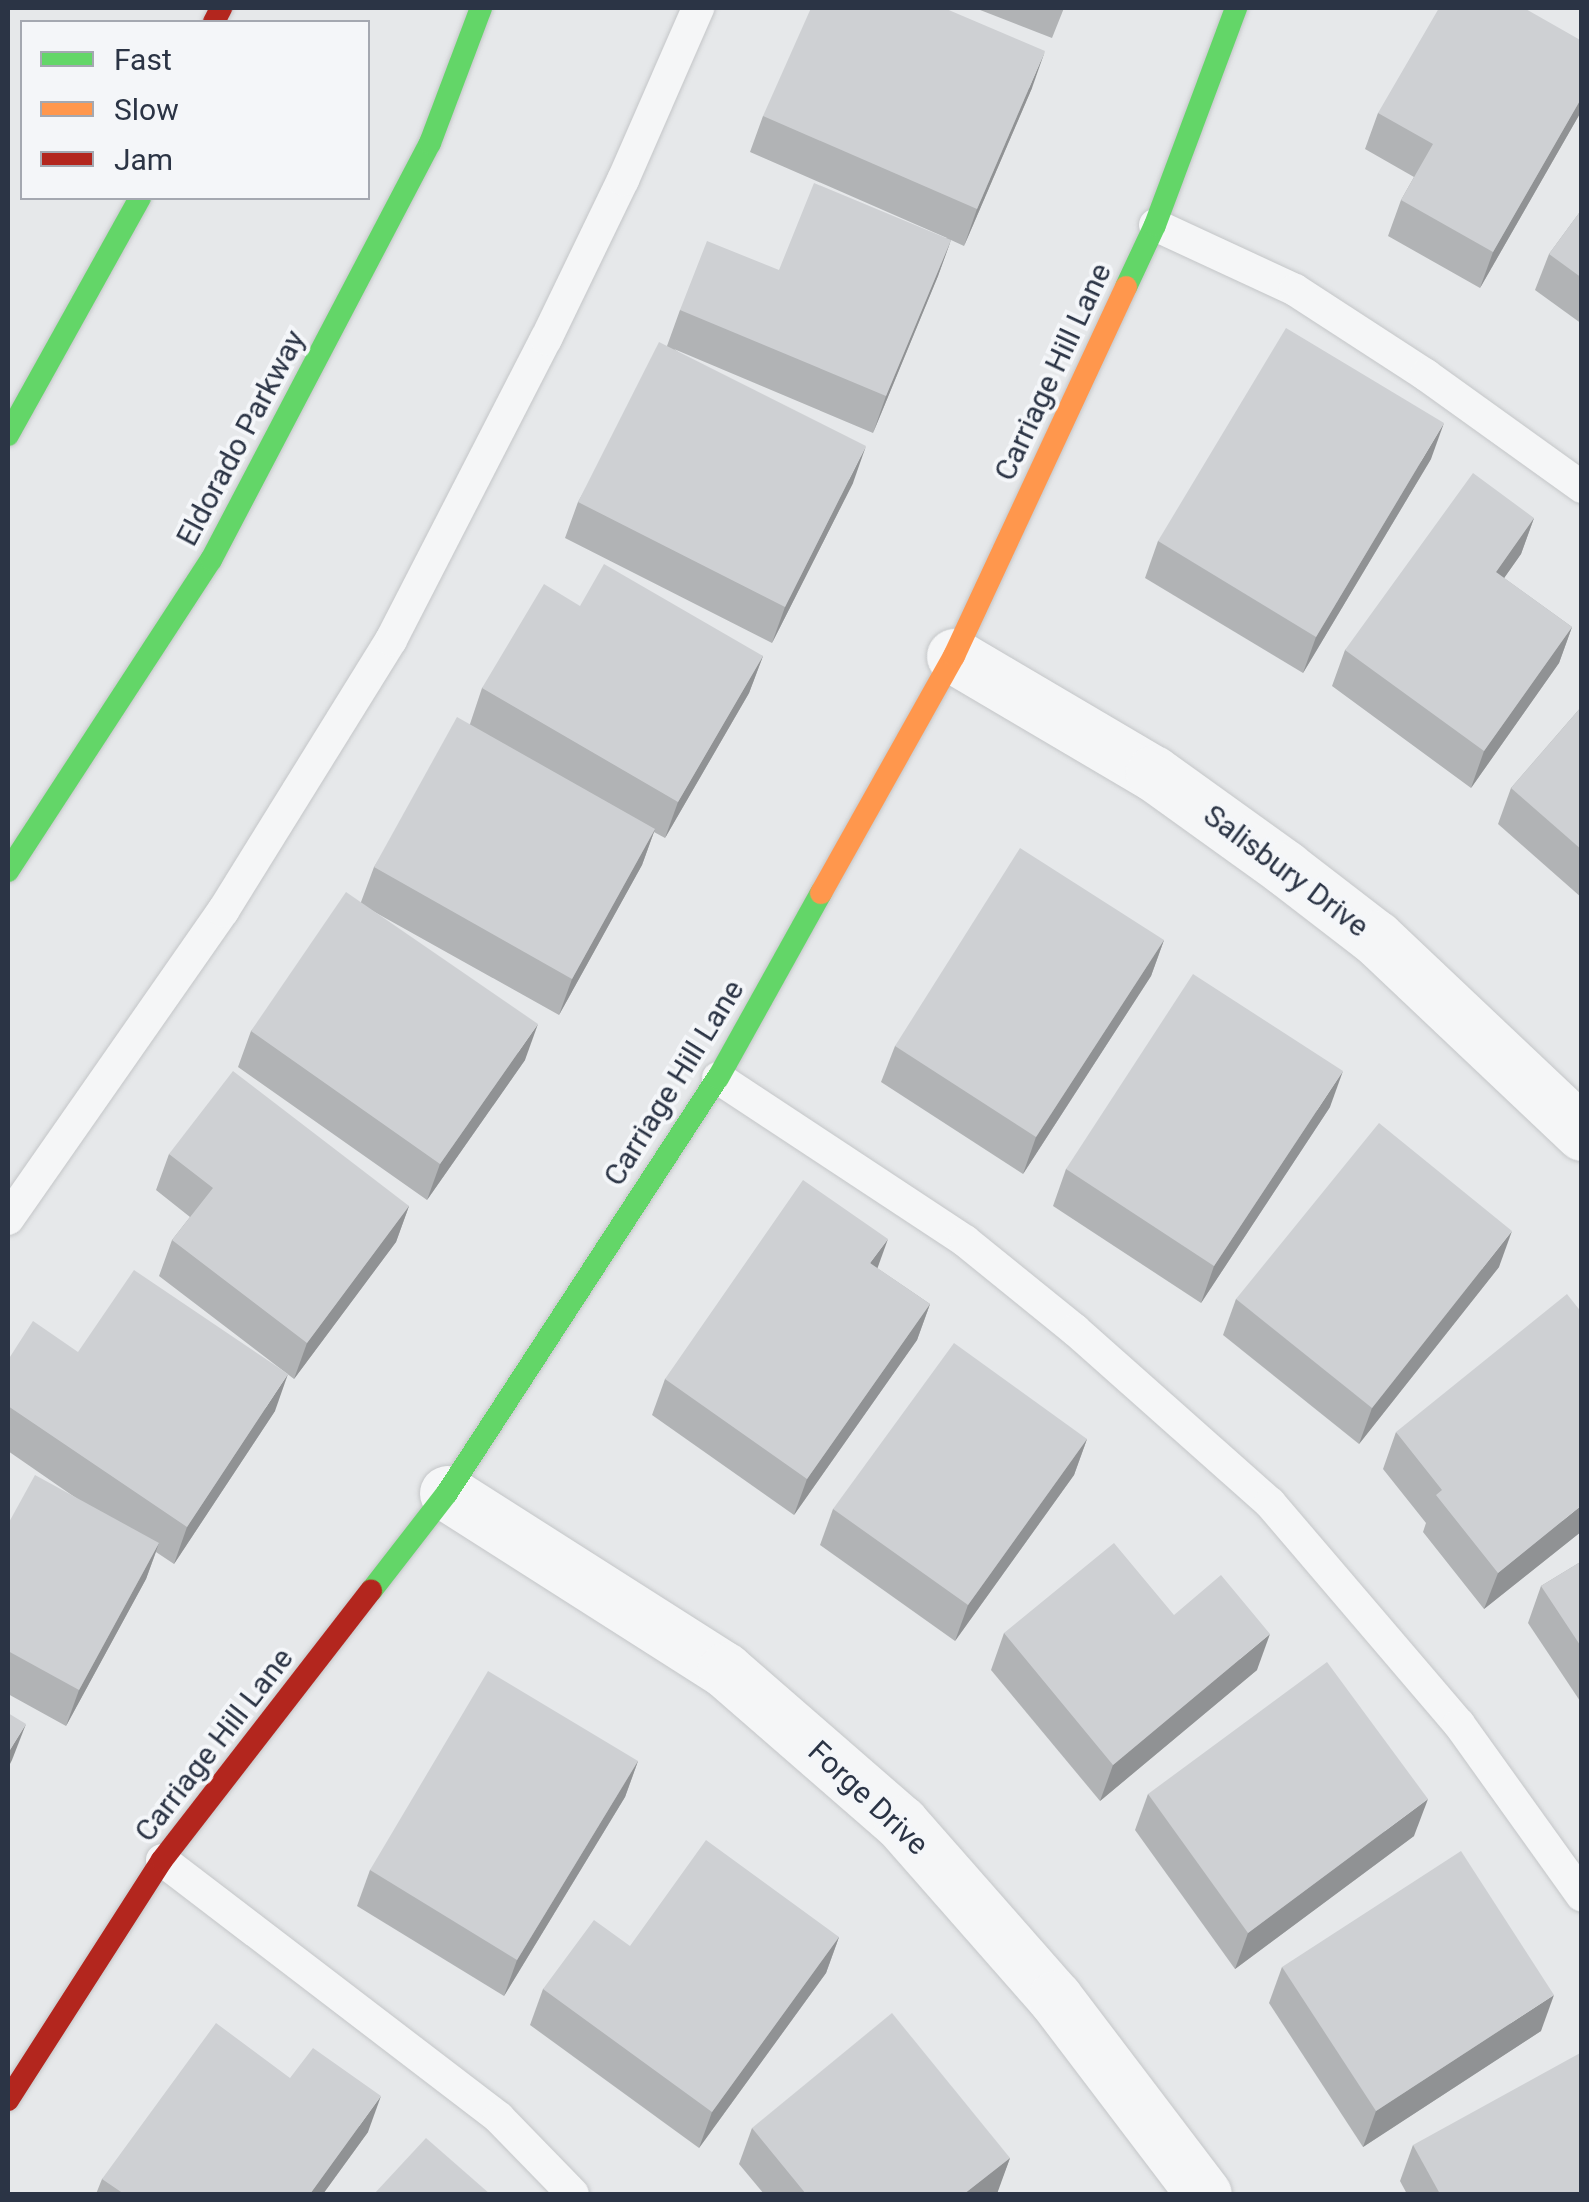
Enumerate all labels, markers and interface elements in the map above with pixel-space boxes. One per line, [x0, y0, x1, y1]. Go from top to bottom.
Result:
legend [20, 20, 370, 200]
text: Fast [114, 42, 172, 77]
text: Slow [114, 92, 179, 127]
text: Jam [114, 142, 173, 177]
street label: Carriage Hill Lane [987, 258, 1119, 486]
street label: Eldorado Parkway [169, 324, 313, 552]
street label: Salisbury Drive [1196, 797, 1376, 945]
street label: Carriage Hill Lane [596, 974, 752, 1192]
street label: Carriage Hill Lane [127, 1641, 301, 1849]
street label: Forge Drive [801, 1733, 935, 1863]

